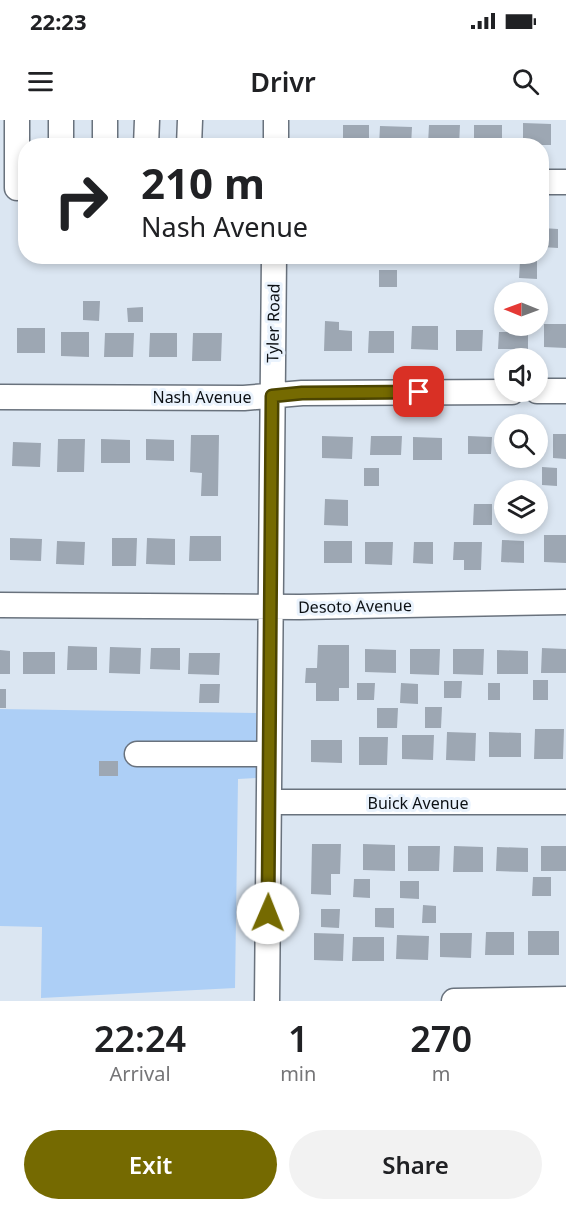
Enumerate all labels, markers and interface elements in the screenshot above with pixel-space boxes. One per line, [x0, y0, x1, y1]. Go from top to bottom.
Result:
text: 22:23 [30, 6, 87, 36]
text: Drivr [250, 63, 316, 100]
icon: menu [24, 65, 57, 98]
icon: search [509, 65, 542, 98]
text: 210 m [141, 154, 265, 211]
icon: right [42, 162, 120, 240]
text: Nash Avenue [141, 208, 308, 245]
north arrow [494, 282, 548, 336]
map controls [494, 282, 548, 534]
street label: Tyler Road [261, 283, 285, 363]
button: sound [494, 348, 548, 402]
pin [393, 366, 444, 417]
icon: arrive [402, 375, 435, 408]
street label: Nash Avenue [152, 386, 252, 408]
button: search [494, 414, 548, 468]
button: layers [494, 480, 548, 534]
street label: Desoto Avenue [298, 594, 412, 618]
street label: Buick Avenue [368, 792, 468, 814]
position arrow [236, 881, 300, 945]
text: 22:24 [94, 1014, 186, 1063]
text: 1 [288, 1014, 309, 1063]
text: 270 [410, 1014, 472, 1063]
text: Arrival [110, 1060, 171, 1087]
text: min [280, 1060, 316, 1087]
text: m [432, 1060, 451, 1087]
button: Exit [24, 1130, 277, 1199]
button: Share [289, 1130, 542, 1199]

